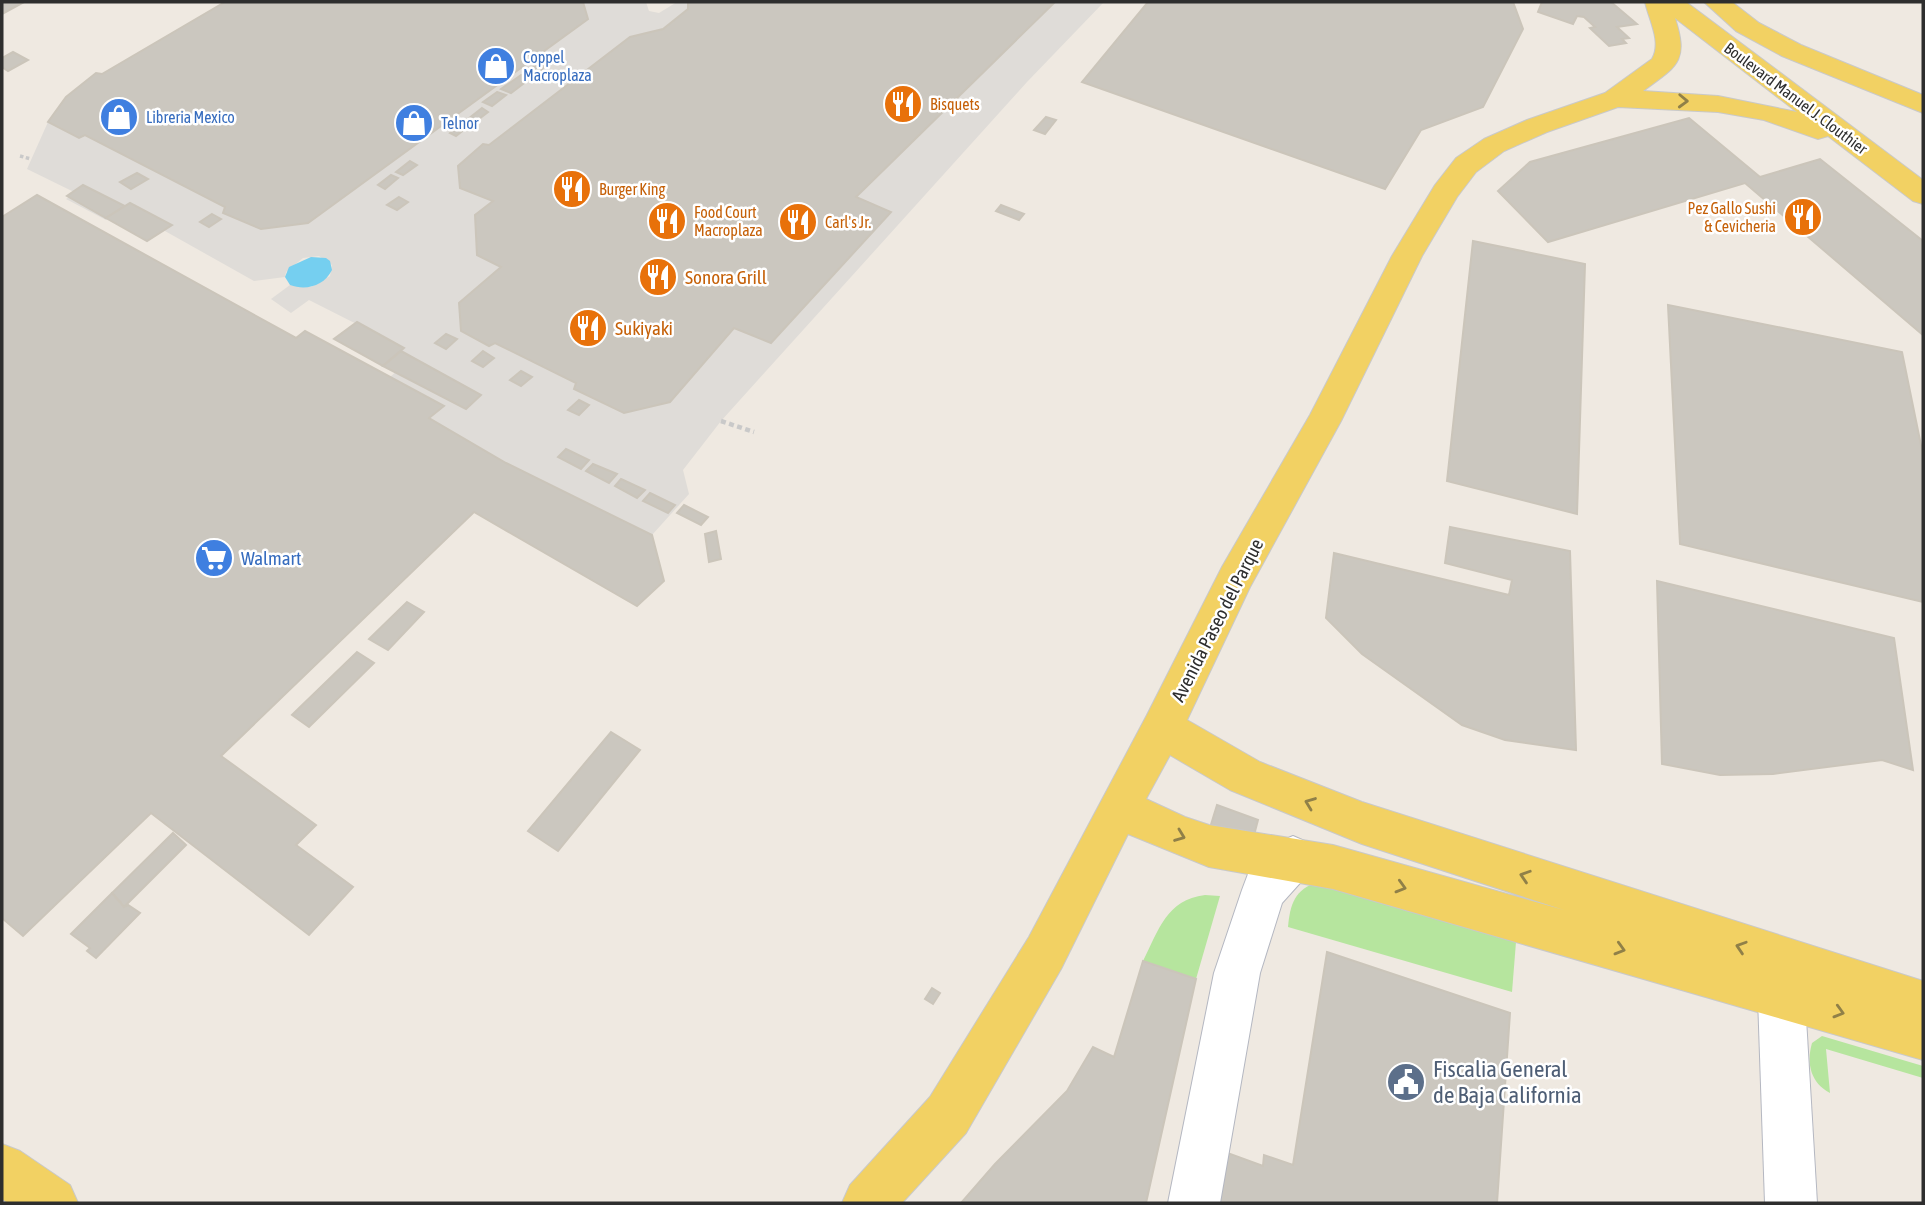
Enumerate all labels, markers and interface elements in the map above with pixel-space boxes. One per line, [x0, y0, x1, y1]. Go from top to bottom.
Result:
street label: Boulevard Manuel J. Clouthier [1721, 38, 1871, 158]
shop icon: Coppel Macroplaza [475, 45, 517, 87]
place label: Coppel Macroplaza [523, 48, 592, 85]
restaurant icon: Bisquets [882, 83, 924, 125]
one-way arrow [1678, 94, 1689, 109]
place label: Bisquets [930, 95, 980, 114]
shop icon: Libreria Mexico [98, 96, 140, 138]
shop icon: Telnor [393, 102, 435, 144]
place label: Libreria Mexico [146, 108, 235, 126]
place label: Telnor [441, 114, 479, 132]
restaurant icon: Burger King [551, 168, 593, 210]
place label: Burger King [599, 180, 666, 199]
restaurant icon: Pez Gallo Sushi & Cevicheria [1782, 196, 1824, 238]
place label: Pez Gallo Sushi & Cevicheria [1688, 199, 1776, 235]
restaurant icon: Food Court Macroplaza [646, 200, 688, 242]
restaurant icon: Carl's Jr. [777, 201, 819, 243]
place label: Food Court Macroplaza [694, 203, 763, 240]
place label: Carl's Jr. [825, 213, 871, 231]
restaurant icon: Sonora Grill [637, 256, 679, 298]
place label: Sonora Grill [685, 266, 767, 288]
restaurant icon: Sukiyaki [567, 307, 609, 349]
place label: Sukiyaki [615, 317, 673, 339]
street label: Avenida Paseo del Parque [1166, 535, 1268, 705]
supermarket icon: Walmart [193, 537, 235, 579]
place label: Walmart [241, 547, 301, 569]
one-way arrow [1304, 798, 1316, 812]
one-way arrow [1173, 828, 1185, 842]
one-way arrow [1520, 870, 1532, 884]
one-way arrow [1395, 878, 1407, 893]
one-way arrow [1614, 941, 1626, 956]
one-way arrow [1736, 941, 1748, 955]
one-way arrow [1832, 1004, 1844, 1018]
place label: Fiscalia General de Baja California [1433, 1056, 1582, 1108]
public building icon: Fiscalia General de Baja California [1385, 1061, 1427, 1103]

